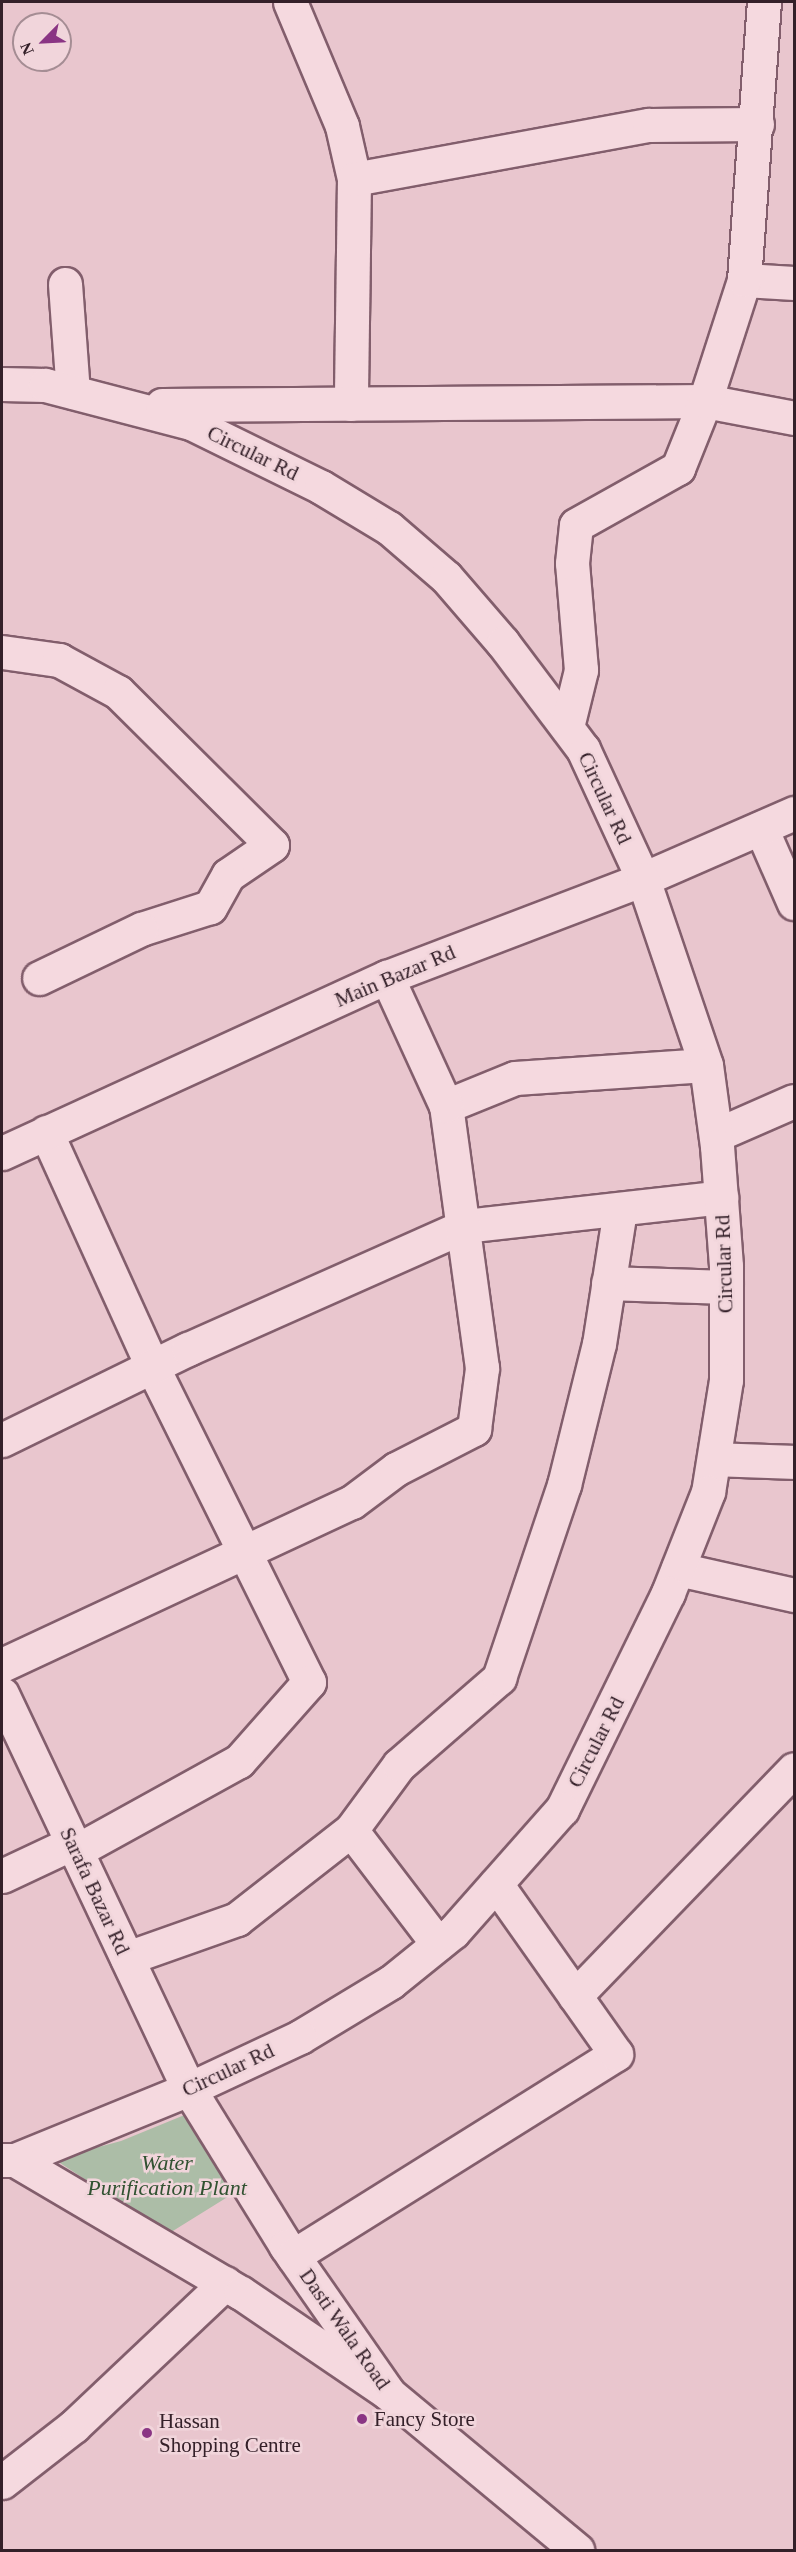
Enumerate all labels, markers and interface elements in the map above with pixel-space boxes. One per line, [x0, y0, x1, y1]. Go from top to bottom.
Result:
north arrow [12, 12, 72, 72]
text: N [17, 40, 37, 57]
street label: Circular Rd [203, 420, 303, 486]
street label: Circular Rd [573, 748, 637, 848]
street label: Main Bazar Rd [331, 939, 459, 1013]
street label: Circular Rd [710, 1214, 738, 1314]
street label: Circular Rd [562, 1692, 630, 1792]
street label: Sarafa Bazar Rd [55, 1823, 135, 1959]
street label: Circular Rd [178, 2038, 278, 2102]
water label: Water Purification Plant [87, 2149, 247, 2200]
street label: Dasti Wala Road [294, 2264, 396, 2394]
place label: Fancy Store [374, 2406, 475, 2432]
place label: Hassan Shopping Centre [159, 2408, 301, 2458]
marker: Fancy Store [355, 2412, 369, 2426]
marker: Hassan Shopping Centre [140, 2426, 154, 2440]

